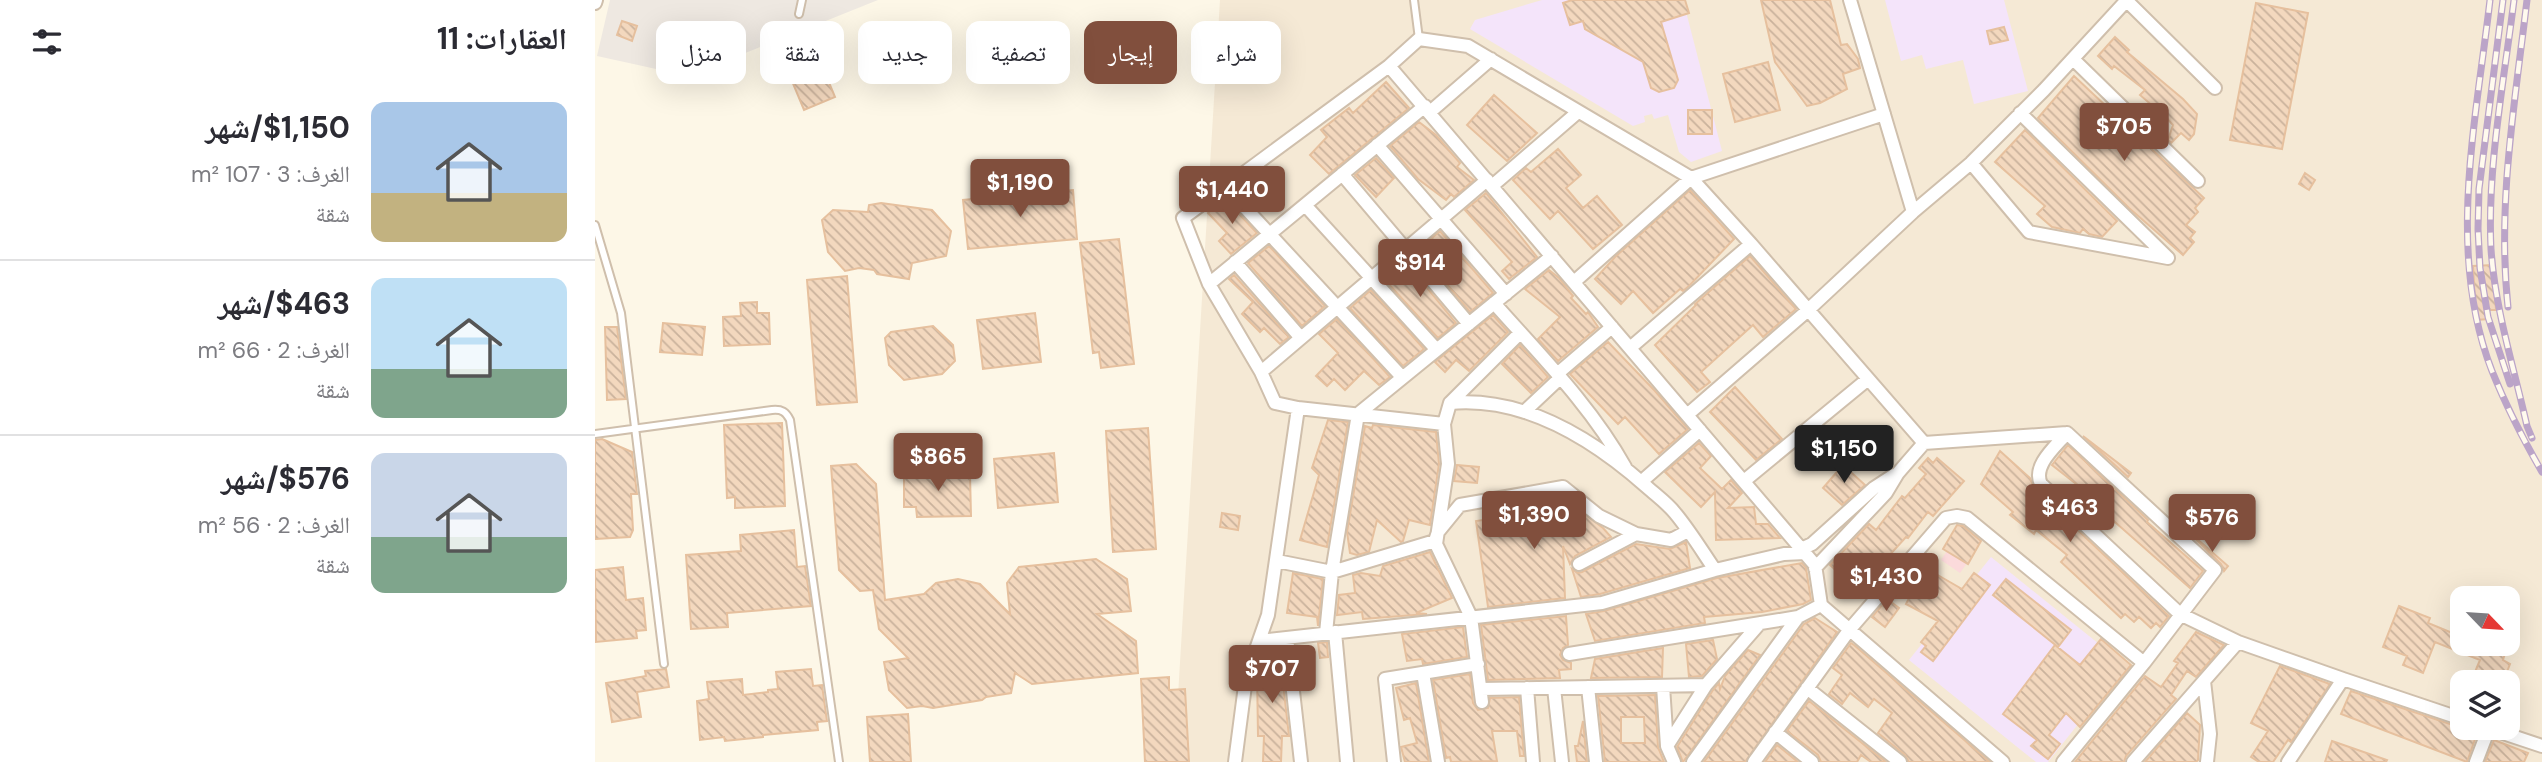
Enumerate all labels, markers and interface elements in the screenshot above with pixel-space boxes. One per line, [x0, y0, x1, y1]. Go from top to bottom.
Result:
text: العقارات: 11 [437, 19, 567, 58]
chip: منزل [656, 21, 746, 84]
chip: شقة [760, 21, 844, 84]
chip: جديد [858, 21, 952, 84]
chip: تصفية [966, 21, 1070, 84]
chip: إيجار [1084, 21, 1177, 84]
chip: شراء [1191, 21, 1281, 84]
icon: filters [28, 23, 66, 61]
pin: $705 [2083, 104, 2165, 163]
text: $1,150/شهر [205, 108, 350, 147]
text: $705 [2096, 111, 2152, 141]
icon: home [427, 130, 511, 214]
text: الغرف: 3 · 107 m² [191, 159, 350, 189]
pin: $1,190 [963, 160, 1077, 219]
pin: $1,440 [1175, 166, 1289, 226]
text: $1,190 [986, 167, 1054, 197]
text: $1,440 [1195, 174, 1269, 204]
text: شقة [316, 199, 350, 229]
pin: $914 [1379, 240, 1461, 299]
text: $914 [1394, 247, 1446, 277]
text: $463/شهر [218, 284, 350, 323]
icon: home [427, 306, 511, 390]
text: الغرف: 2 · 66 m² [197, 335, 350, 365]
text: شقة [316, 375, 350, 405]
pin: $1,150 [1787, 426, 1901, 485]
text: $1,150 [1811, 433, 1877, 463]
pin: $865 [897, 434, 979, 493]
text: $865 [910, 441, 966, 471]
text: $576/شهر [221, 459, 350, 498]
icon: home [427, 481, 511, 565]
pin: $463 [2029, 484, 2111, 544]
pin: $1,390 [1477, 491, 1591, 551]
text: $463 [2041, 492, 2099, 522]
pin: $576 [2171, 494, 2253, 554]
text: $1,390 [1498, 499, 1570, 529]
text: $576 [2185, 502, 2239, 532]
text: الغرف: 2 · 56 m² [198, 510, 350, 540]
text: شقة [316, 550, 350, 580]
pin: $1,430 [1829, 554, 1943, 613]
text: $1,430 [1850, 561, 1922, 591]
north arrow [2450, 586, 2520, 656]
map controls [2450, 586, 2520, 740]
pin: $707 [1231, 646, 1313, 705]
text: $707 [1245, 653, 1299, 683]
button: layers [2450, 670, 2520, 740]

